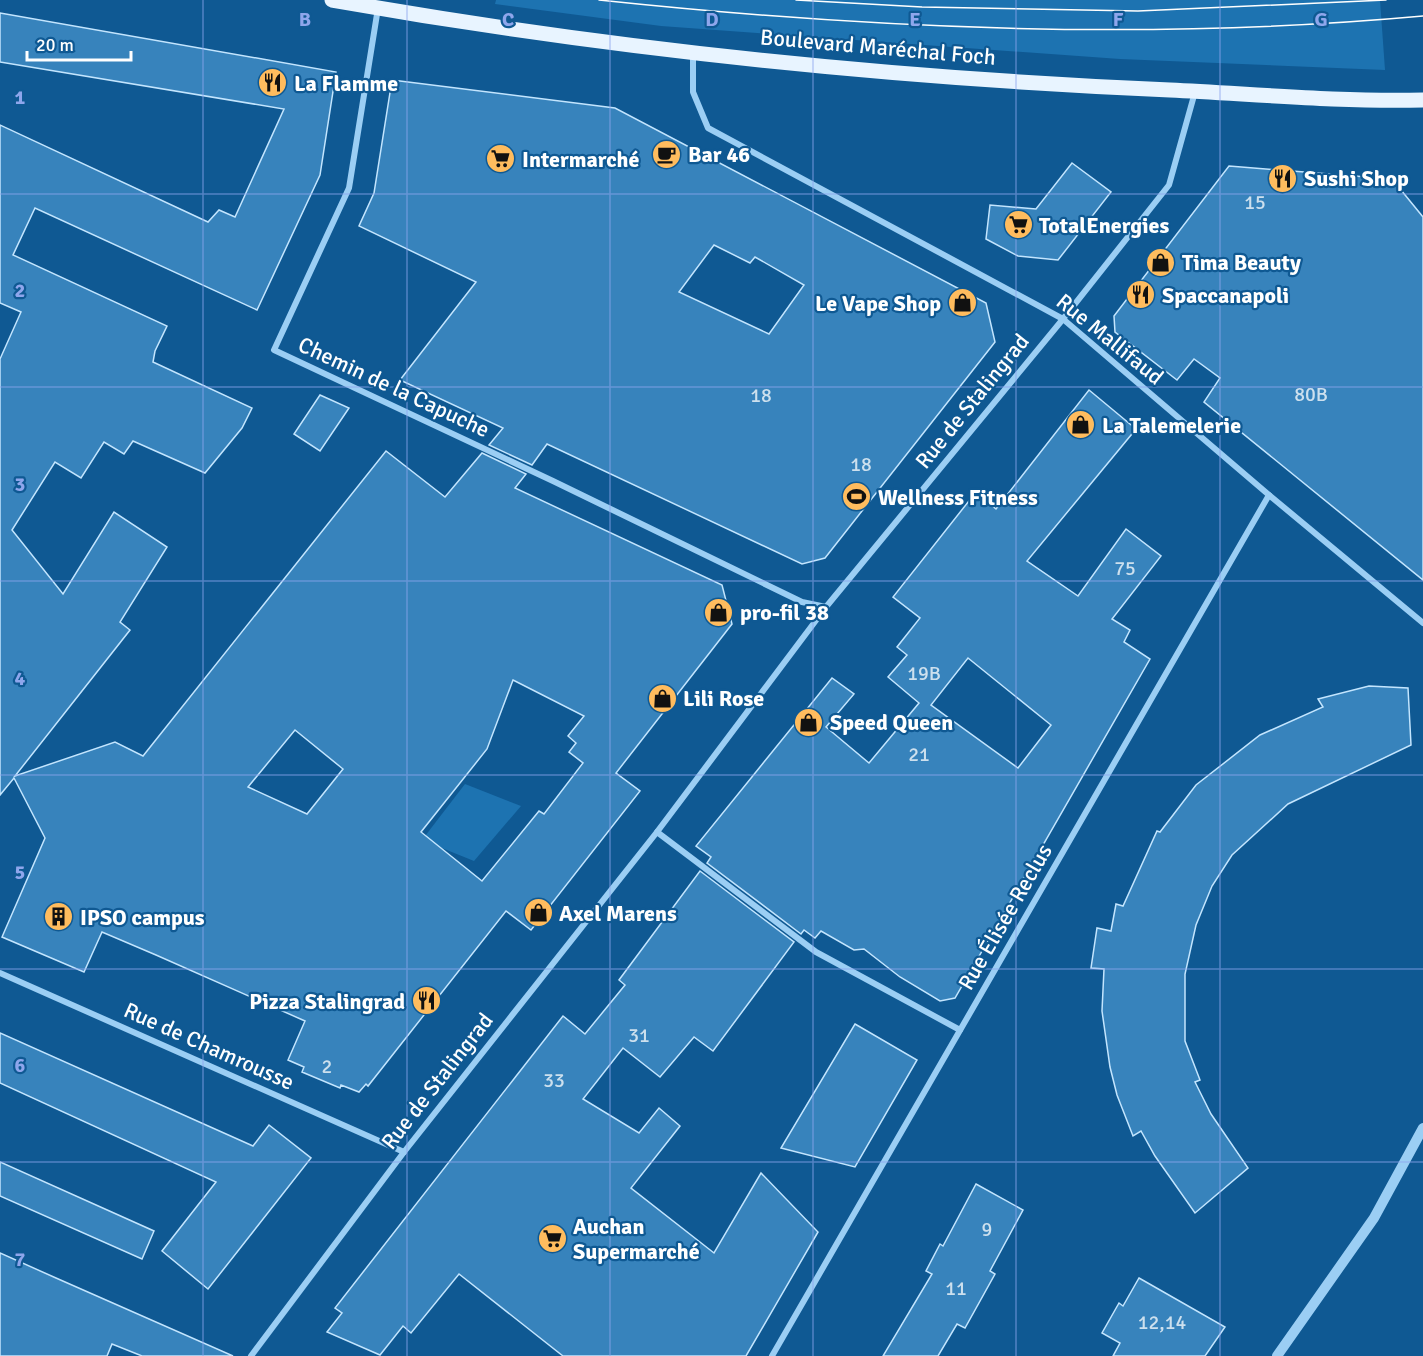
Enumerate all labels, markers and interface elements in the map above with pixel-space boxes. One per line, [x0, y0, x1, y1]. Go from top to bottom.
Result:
text: B [299, 7, 311, 32]
text: C [502, 7, 514, 32]
text: D [705, 7, 719, 32]
text: E [909, 7, 921, 32]
text: F [1113, 7, 1124, 32]
text: G [1314, 7, 1328, 32]
street label: Boulevard Maréchal Foch [759, 23, 997, 71]
scale bar [27, 24, 130, 62]
text: 20 m [36, 34, 74, 56]
restaurant icon: La Flamme [257, 67, 289, 99]
place label: La Flamme [294, 70, 398, 97]
text: 1 [15, 85, 26, 110]
cafe icon: Bar 46 [651, 138, 683, 170]
place label: Bar 46 [688, 141, 750, 168]
supermarket icon: Intermarché [485, 143, 517, 175]
place label: Intermarché [522, 146, 640, 173]
restaurant icon: Sushi Shop [1267, 162, 1299, 194]
place label: Sushi Shop [1304, 165, 1409, 192]
house number: 15 [1244, 190, 1266, 215]
supermarket icon: TotalEnergies [1002, 209, 1034, 241]
place label: TotalEnergies [1039, 212, 1169, 239]
shop icon: Tima Beauty [1145, 246, 1177, 278]
place label: Tima Beauty [1182, 249, 1301, 276]
text: 2 [15, 278, 25, 303]
restaurant icon: Spaccanapoli [1125, 279, 1157, 311]
place label: Spaccanapoli [1162, 282, 1289, 309]
shop icon: Le Vape Shop [946, 287, 978, 319]
street label: Rue Mallifaud [1051, 288, 1169, 390]
place label: Le Vape Shop [815, 290, 941, 317]
street label: Rue de Stalingrad [909, 328, 1035, 474]
street label: Chemin de la Capuche [294, 331, 494, 443]
house number: 80B [1294, 382, 1328, 407]
house number: 18 [750, 383, 772, 408]
shop icon: La Talemelerie [1065, 409, 1097, 441]
place label: La Talemelerie [1102, 412, 1241, 439]
house number: 18 [850, 452, 872, 477]
text: 3 [15, 472, 25, 497]
sports icon: Wellness Fitness [841, 481, 873, 513]
place label: Wellness Fitness [878, 484, 1038, 511]
house number: 75 [1114, 556, 1136, 581]
shop icon: pro-fil 38 [703, 596, 735, 628]
place label: pro-fil 38 [740, 599, 829, 626]
house number: 19B [907, 661, 941, 686]
text: 4 [15, 666, 26, 691]
shop icon: Lili Rose [646, 682, 678, 714]
place label: Lili Rose [683, 685, 764, 712]
shop icon: Speed Queen [793, 706, 825, 738]
place label: Speed Queen [830, 709, 953, 736]
house number: 21 [908, 742, 930, 767]
street label: Rue Élisée Reclus [952, 839, 1058, 995]
text: 5 [15, 860, 25, 885]
shop icon: Axel Marens [522, 897, 554, 929]
place label: Axel Marens [559, 900, 677, 927]
building icon: IPSO campus [43, 901, 75, 933]
place label: IPSO campus [80, 904, 205, 931]
restaurant icon: Pizza Stalingrad [410, 985, 442, 1017]
place label: Pizza Stalingrad [249, 988, 405, 1015]
street label: Rue de Chamrousse [120, 996, 298, 1096]
street label: Rue de Stalingrad [375, 1007, 499, 1155]
house number: 31 [628, 1023, 650, 1048]
text: 6 [15, 1053, 26, 1078]
house number: 2 [322, 1054, 332, 1079]
house number: 33 [543, 1068, 565, 1093]
place label: Auchan Supermarché [573, 1213, 700, 1265]
house number: 9 [982, 1217, 992, 1242]
supermarket icon: Auchan Supermarché [536, 1223, 568, 1255]
text: 7 [15, 1247, 26, 1272]
house number: 11 [945, 1276, 967, 1301]
house number: 12,14 [1138, 1310, 1186, 1335]

